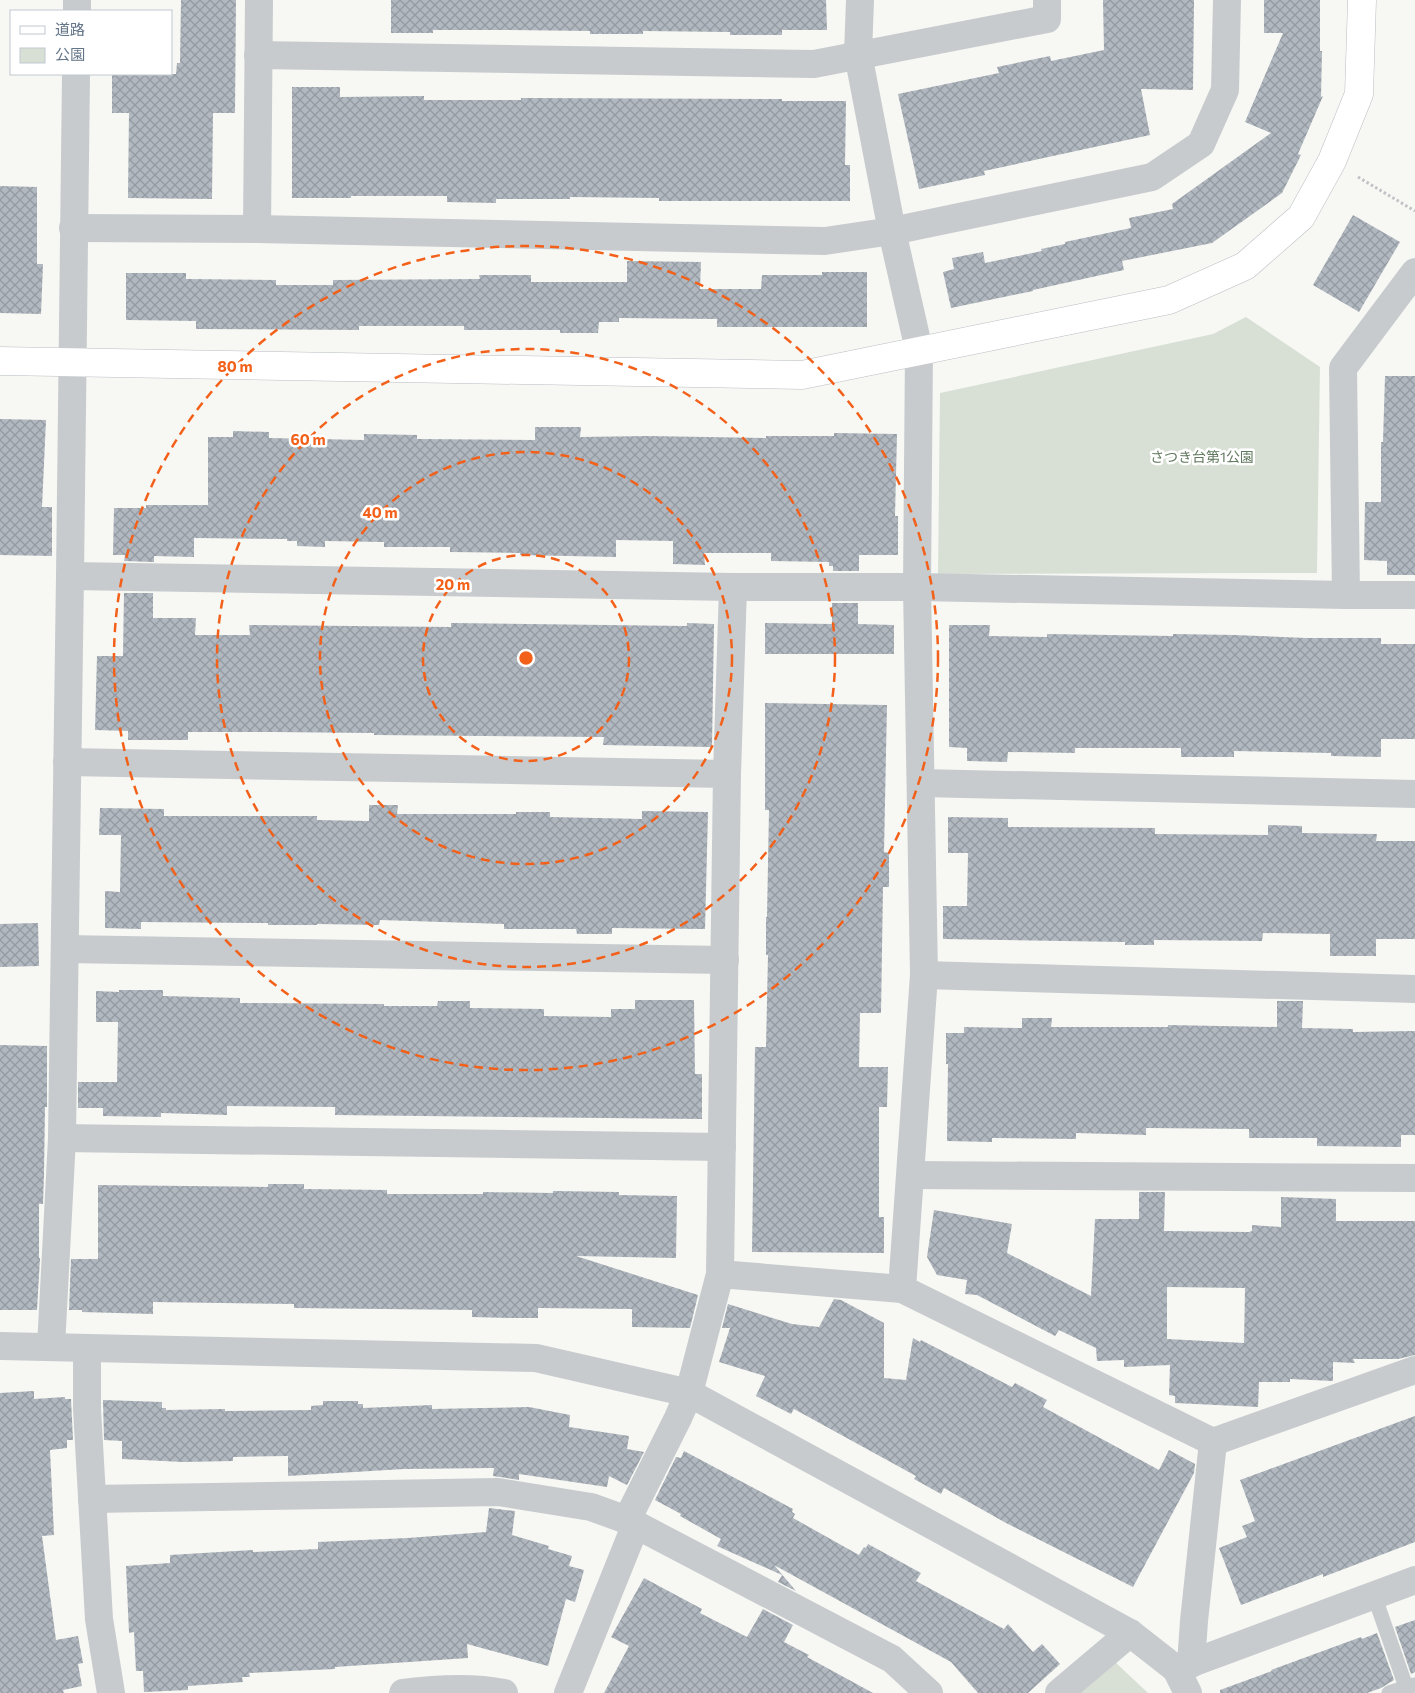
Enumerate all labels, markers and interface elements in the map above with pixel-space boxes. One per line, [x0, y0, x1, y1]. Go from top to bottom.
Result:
legend [10, 10, 172, 75]
text: 道路 [55, 20, 85, 38]
text: 公園 [55, 45, 85, 63]
text: 80 m [217, 357, 253, 375]
text: 60 m [290, 430, 326, 448]
park label: さつき台第1公園 [1150, 448, 1254, 465]
text: 40 m [362, 503, 398, 521]
text: 20 m [436, 575, 470, 593]
centre of rings [517, 649, 535, 667]

